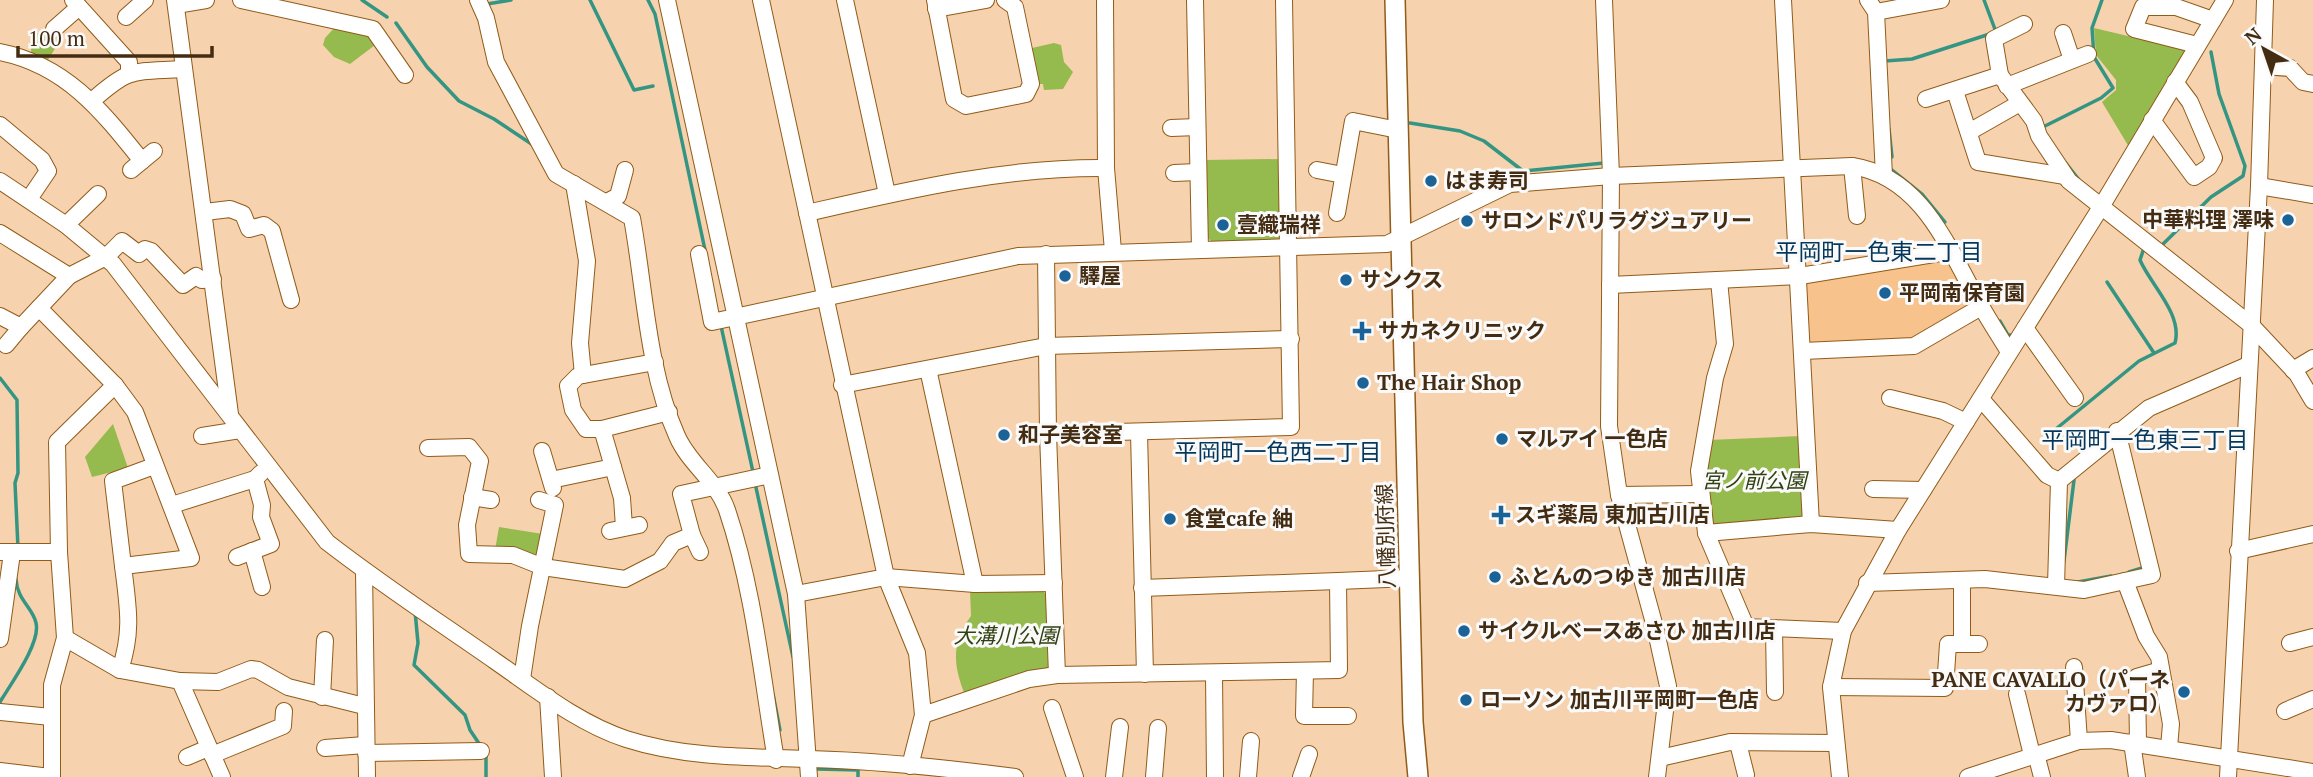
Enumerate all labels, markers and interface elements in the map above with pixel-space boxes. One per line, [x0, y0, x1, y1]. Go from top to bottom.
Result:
scale bar [18, 14, 212, 58]
north arrow [2229, 14, 2299, 84]
text: N [2239, 21, 2267, 50]
text: 100 m [28, 24, 85, 52]
place label: はま寿司 [1445, 166, 1529, 194]
marker: はま寿司 [1423, 173, 1439, 189]
place label: 中華料理 澤味 [2142, 205, 2274, 233]
place label: サロンドパリラグジュアリー [1481, 206, 1752, 234]
place label: 壹織瑞祥 [1237, 210, 1321, 238]
marker: 中華料理 澤味 [2280, 212, 2296, 228]
marker: サロンドパリラグジュアリー [1459, 213, 1475, 229]
marker: 壹織瑞祥 [1215, 217, 1231, 233]
district label: 平岡町一色東二丁目 [1776, 236, 1983, 267]
place label: 驛屋 [1079, 261, 1121, 289]
place label: サンクス [1360, 265, 1443, 293]
marker: 驛屋 [1057, 268, 1073, 284]
marker: サンクス [1338, 272, 1354, 288]
place label: 平岡南保育園 [1899, 278, 2025, 306]
marker: 平岡南保育園 [1877, 285, 1893, 301]
place label: サカネクリニック [1378, 316, 1546, 344]
marker: サカネクリニック [1352, 321, 1372, 341]
place label: The Hair Shop [1377, 368, 1522, 396]
marker: The Hair Shop [1355, 375, 1371, 391]
place label: 和子美容室 [1018, 420, 1123, 448]
place label: マルアイ 一色店 [1516, 424, 1668, 452]
district label: 平岡町一色東三丁目 [2042, 424, 2249, 455]
marker: 和子美容室 [996, 427, 1012, 443]
marker: マルアイ 一色店 [1494, 431, 1510, 447]
district label: 平岡町一色西二丁目 [1175, 436, 1382, 467]
park label: 宮ノ前公園 [1702, 466, 1809, 494]
street label: 八幡別府線 [1369, 483, 1401, 589]
place label: スギ薬局 東加古川店 [1515, 500, 1710, 528]
place label: 食堂cafe 紬 [1184, 504, 1293, 532]
marker: スギ薬局 東加古川店 [1493, 507, 1509, 523]
marker: 食堂cafe 紬 [1162, 511, 1178, 527]
place label: ふとんのつゆき 加古川店 [1509, 562, 1746, 590]
marker: ふとんのつゆき 加古川店 [1487, 569, 1503, 585]
place label: サイクルベースあさひ 加古川店 [1478, 616, 1776, 644]
park label: 大溝川公園 [954, 621, 1061, 649]
marker: サイクルベースあさひ 加古川店 [1456, 623, 1472, 639]
place label: PANE CAVALLO（パーネ カヴァロ） [1931, 665, 2170, 717]
marker: PANE CAVALLO（パーネ カヴァロ） [2176, 684, 2192, 700]
place label: ローソン 加古川平岡町一色店 [1480, 685, 1759, 713]
marker: ローソン 加古川平岡町一色店 [1458, 692, 1474, 708]

